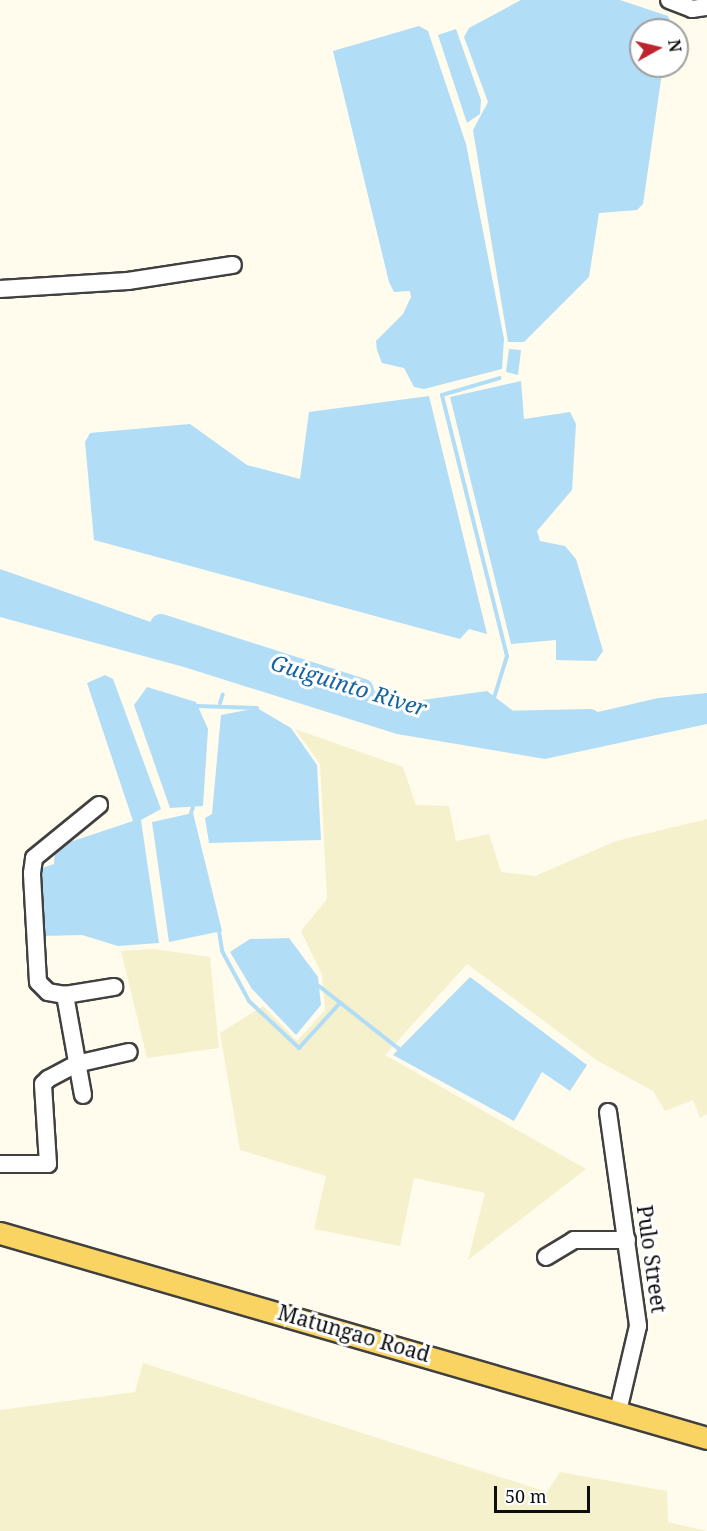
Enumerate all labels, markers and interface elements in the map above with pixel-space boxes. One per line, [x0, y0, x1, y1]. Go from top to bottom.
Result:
north arrow [629, 18, 689, 78]
text: N [663, 38, 687, 54]
water label: Guiguinto River [268, 649, 430, 721]
street label: Pulo Street [632, 1203, 672, 1315]
street label: Matungao Road [275, 1299, 433, 1367]
scale bar [497, 1474, 593, 1512]
text: 50 m [505, 1484, 547, 1508]

